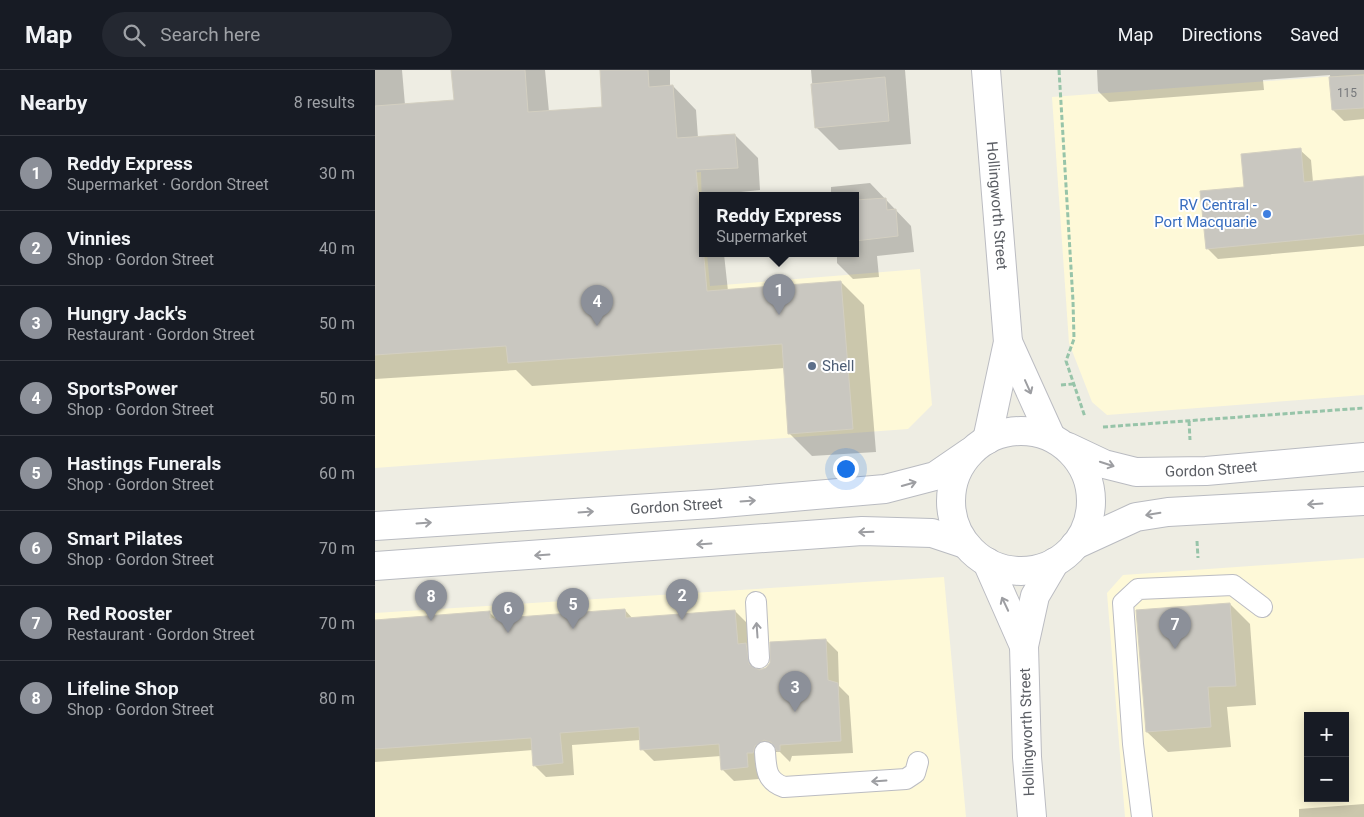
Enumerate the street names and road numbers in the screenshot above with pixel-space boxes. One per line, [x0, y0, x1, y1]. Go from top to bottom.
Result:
street label: Hollingworth Street [983, 141, 1011, 271]
street label: Gordon Street [1165, 457, 1258, 481]
street label: Gordon Street [630, 494, 723, 518]
street label: Hollingworth Street [1016, 667, 1038, 797]

